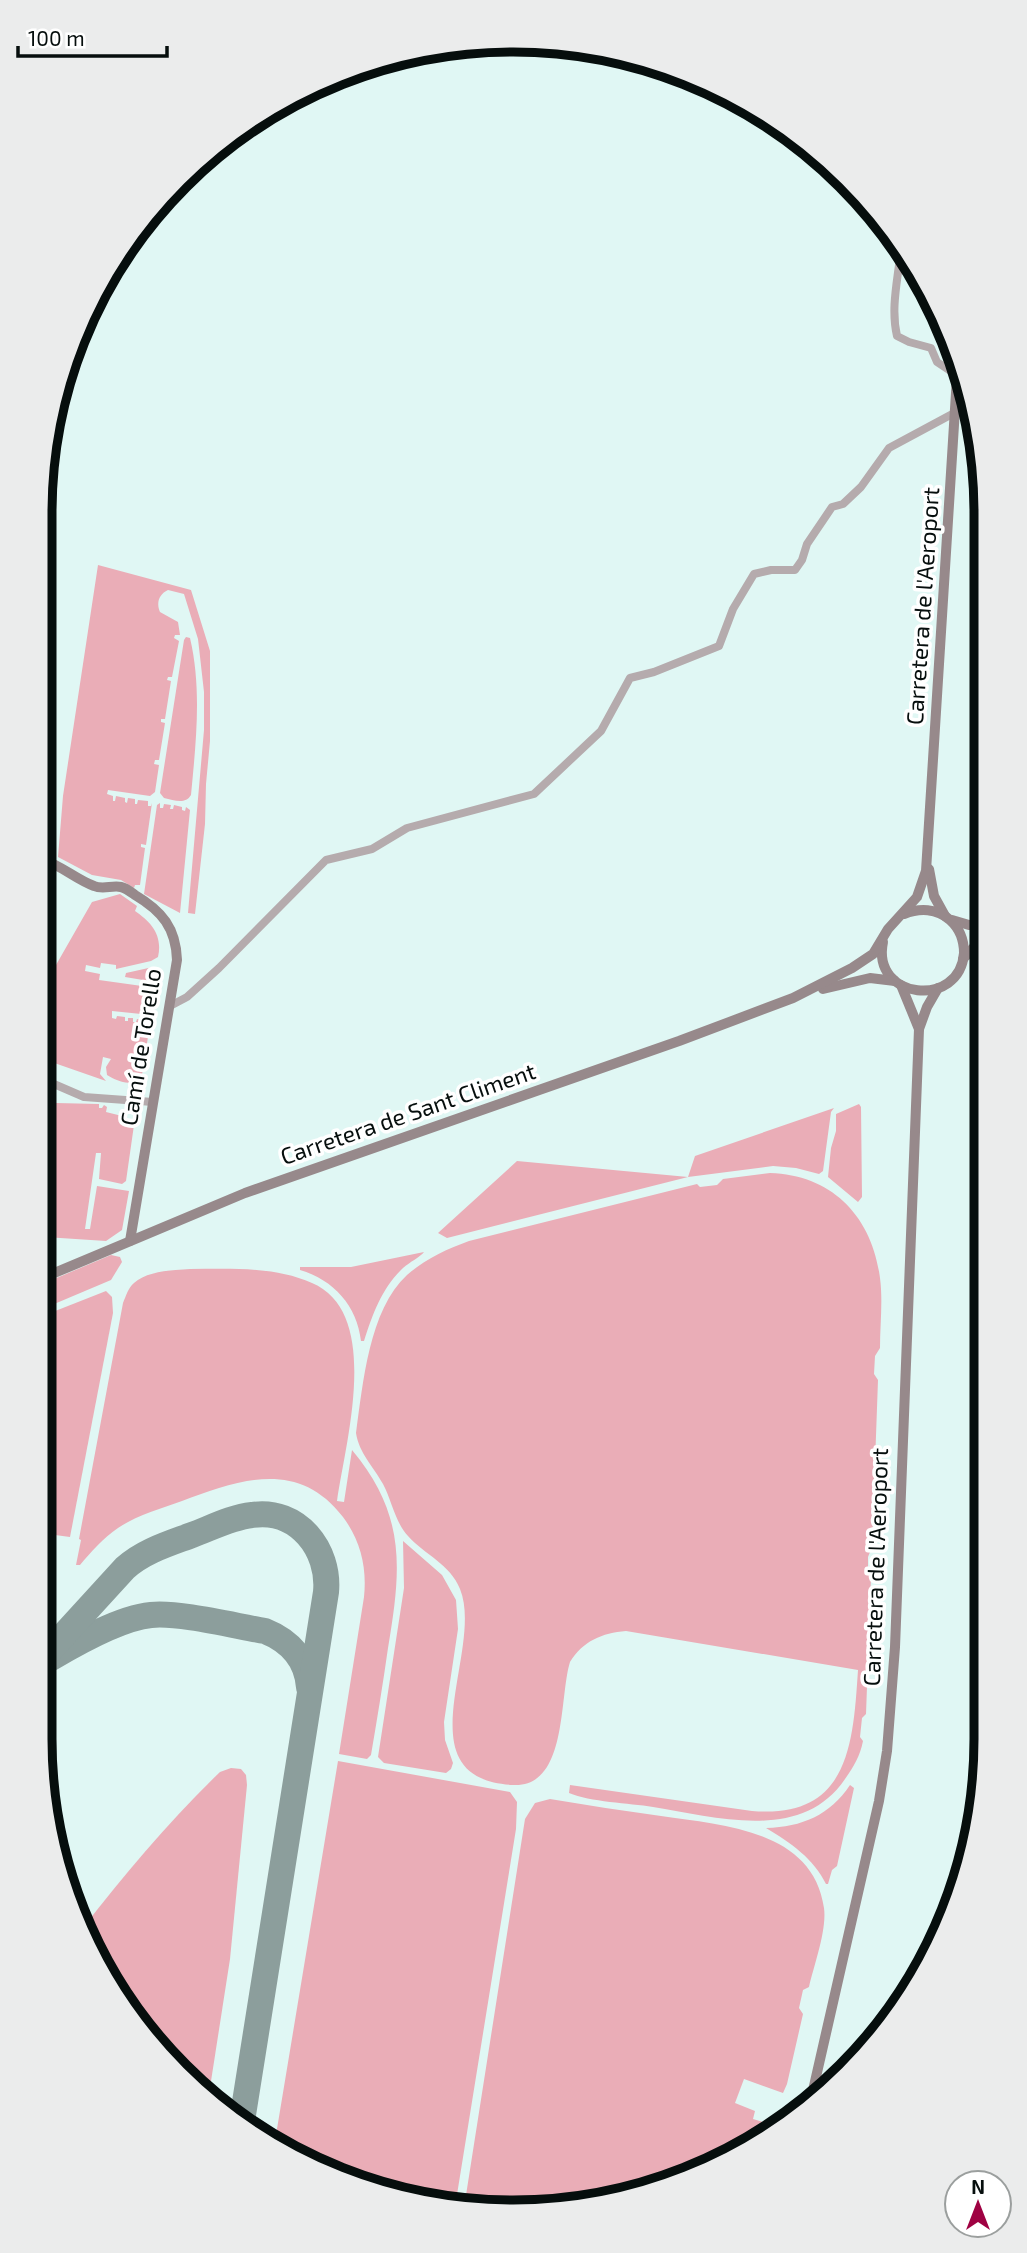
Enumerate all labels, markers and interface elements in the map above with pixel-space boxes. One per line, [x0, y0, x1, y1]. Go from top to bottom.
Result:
scale bar [18, 14, 166, 58]
text: 100 m [28, 25, 85, 50]
street label: Carretera de l'Aeroport [900, 486, 944, 726]
street label: Camí de Torello [114, 966, 166, 1127]
street label: Carretera de Sant Climent [276, 1056, 539, 1170]
street label: Carretera de l'Aeroport [857, 1447, 893, 1687]
north arrow [943, 2169, 1013, 2239]
text: N [971, 2175, 985, 2198]

